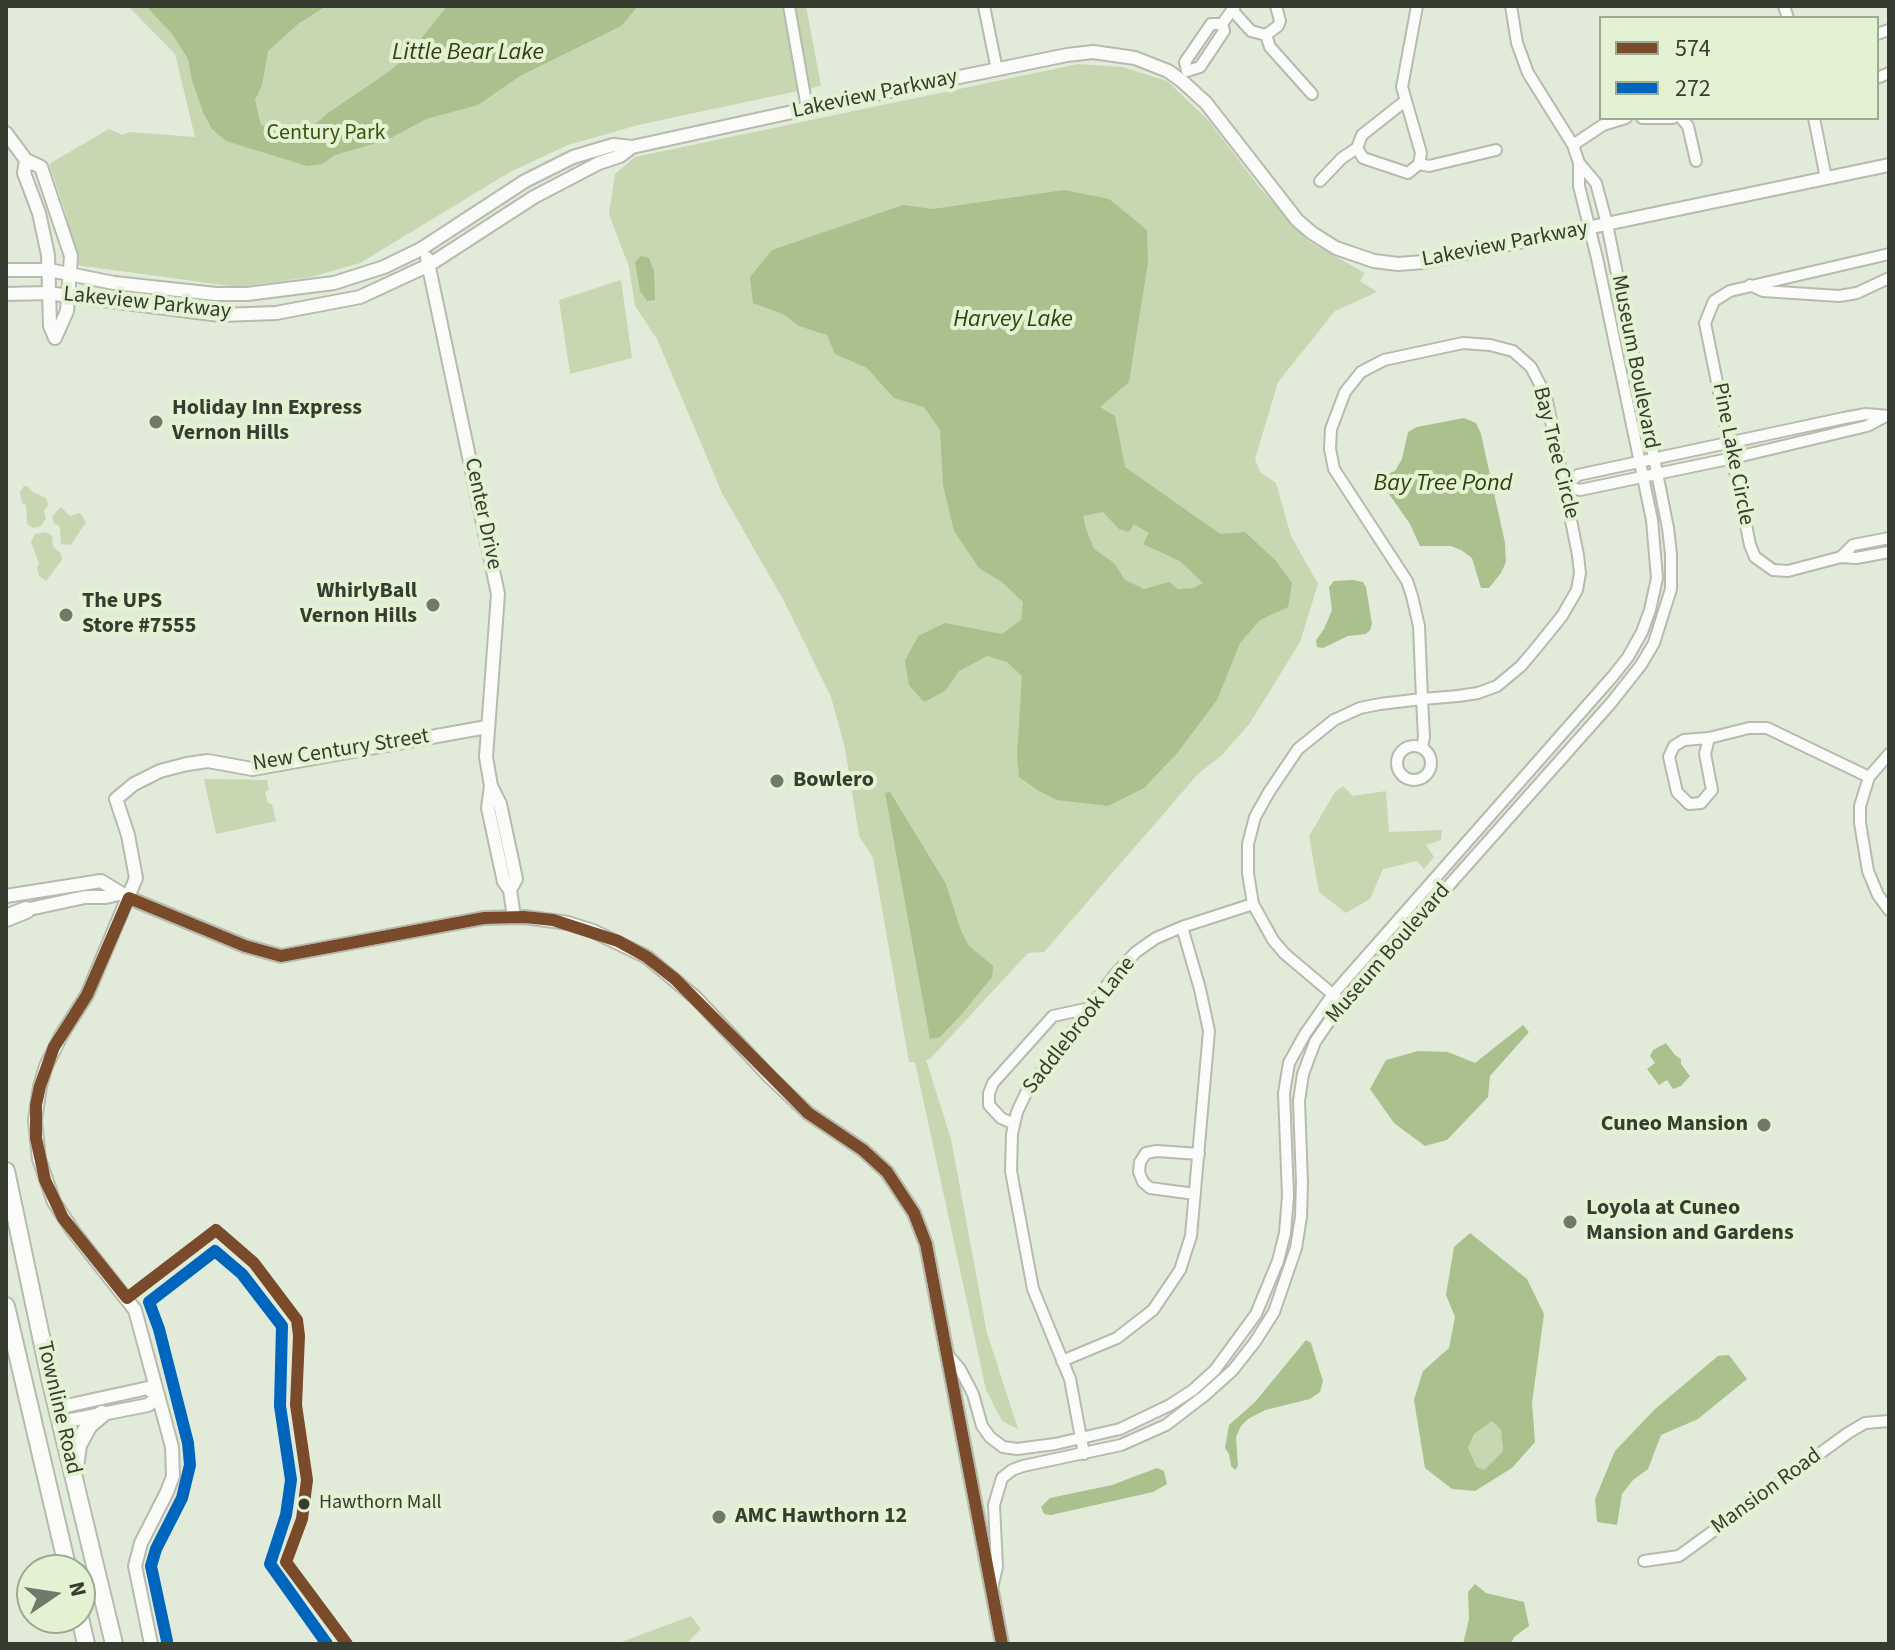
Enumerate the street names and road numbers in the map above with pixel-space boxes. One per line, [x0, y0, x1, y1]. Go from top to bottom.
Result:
street label: Lakeview Parkway [790, 65, 960, 125]
street label: Lakeview Parkway [1420, 216, 1590, 274]
street label: Museum Boulevard [1604, 273, 1664, 451]
street label: Lakeview Parkway [62, 282, 232, 326]
street label: Pine Lake Circle [1705, 380, 1759, 528]
street label: Bay Tree Circle [1526, 384, 1584, 522]
street label: Center Drive [457, 456, 507, 572]
street label: New Century Street [251, 724, 431, 778]
street label: Museum Boulevard [1321, 879, 1457, 1029]
street label: Saddlebrook Lane [1018, 952, 1142, 1100]
street label: Townline Road [30, 1339, 86, 1477]
street label: Mansion Road [1707, 1443, 1827, 1541]

